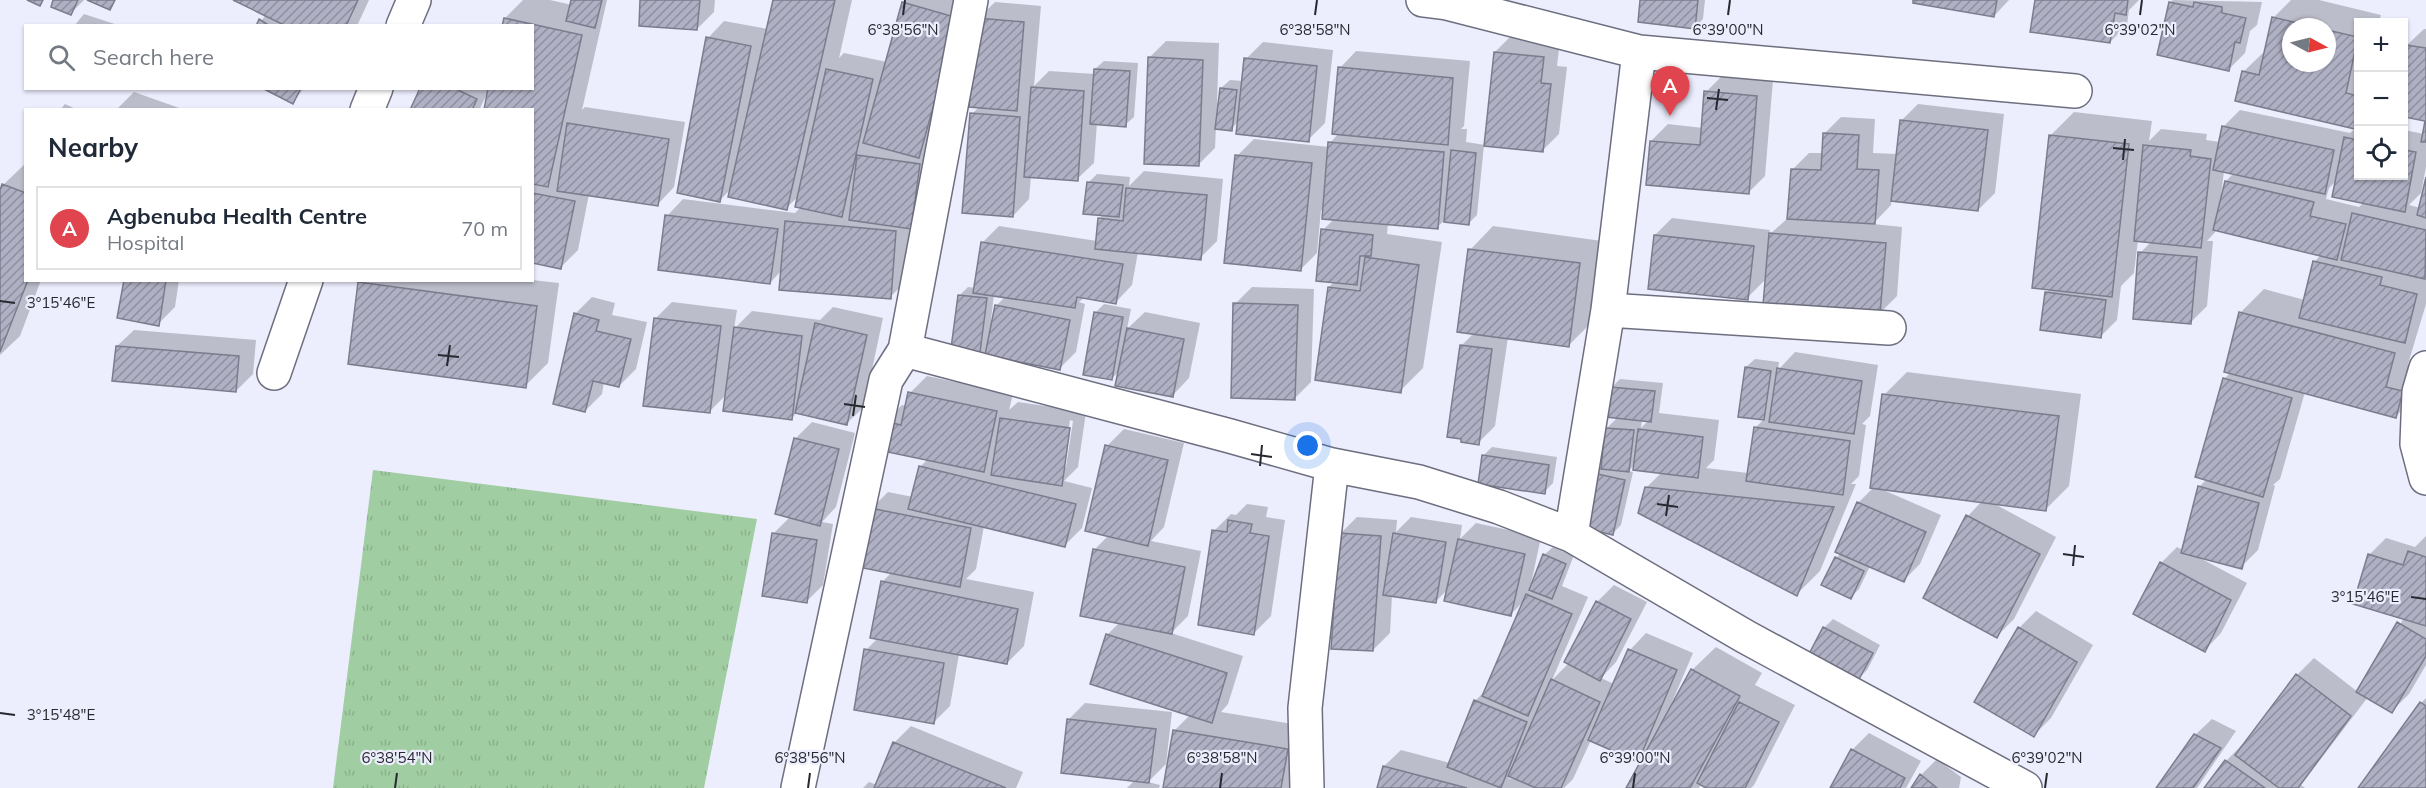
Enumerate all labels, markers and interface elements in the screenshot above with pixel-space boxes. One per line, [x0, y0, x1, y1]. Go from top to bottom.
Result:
north arrow [2282, 18, 2336, 72]
map controls [2354, 18, 2408, 180]
button: + [2354, 18, 2408, 72]
text: 6°38'56"N [868, 20, 938, 39]
text: 6°38'58"N [1280, 20, 1350, 39]
text: 6°39'00"N [1693, 20, 1763, 39]
text: 6°39'02"N [2105, 20, 2175, 39]
search box [24, 24, 534, 90]
icon: search [45, 41, 78, 74]
text: Search here [93, 43, 214, 71]
pin: A [1650, 66, 1690, 116]
button: − [2354, 72, 2408, 126]
button: locate [2354, 126, 2408, 180]
text: Nearby [48, 131, 138, 164]
text: Agbenuba Health Centre [107, 202, 367, 230]
text: A [62, 216, 77, 241]
text: 70 m [461, 216, 508, 241]
text: Hospital [107, 230, 184, 255]
text: 3°15'46"E [27, 293, 95, 312]
your location [1293, 431, 1322, 460]
text: 3°15'46"E [2331, 587, 2399, 606]
text: 3°15'48"E [27, 705, 95, 724]
text: 6°38'54"N [362, 748, 432, 767]
text: 6°38'56"N [775, 748, 845, 767]
text: 6°38'58"N [1187, 748, 1257, 767]
text: 6°39'00"N [1600, 748, 1670, 767]
text: 6°39'02"N [2012, 748, 2082, 767]

